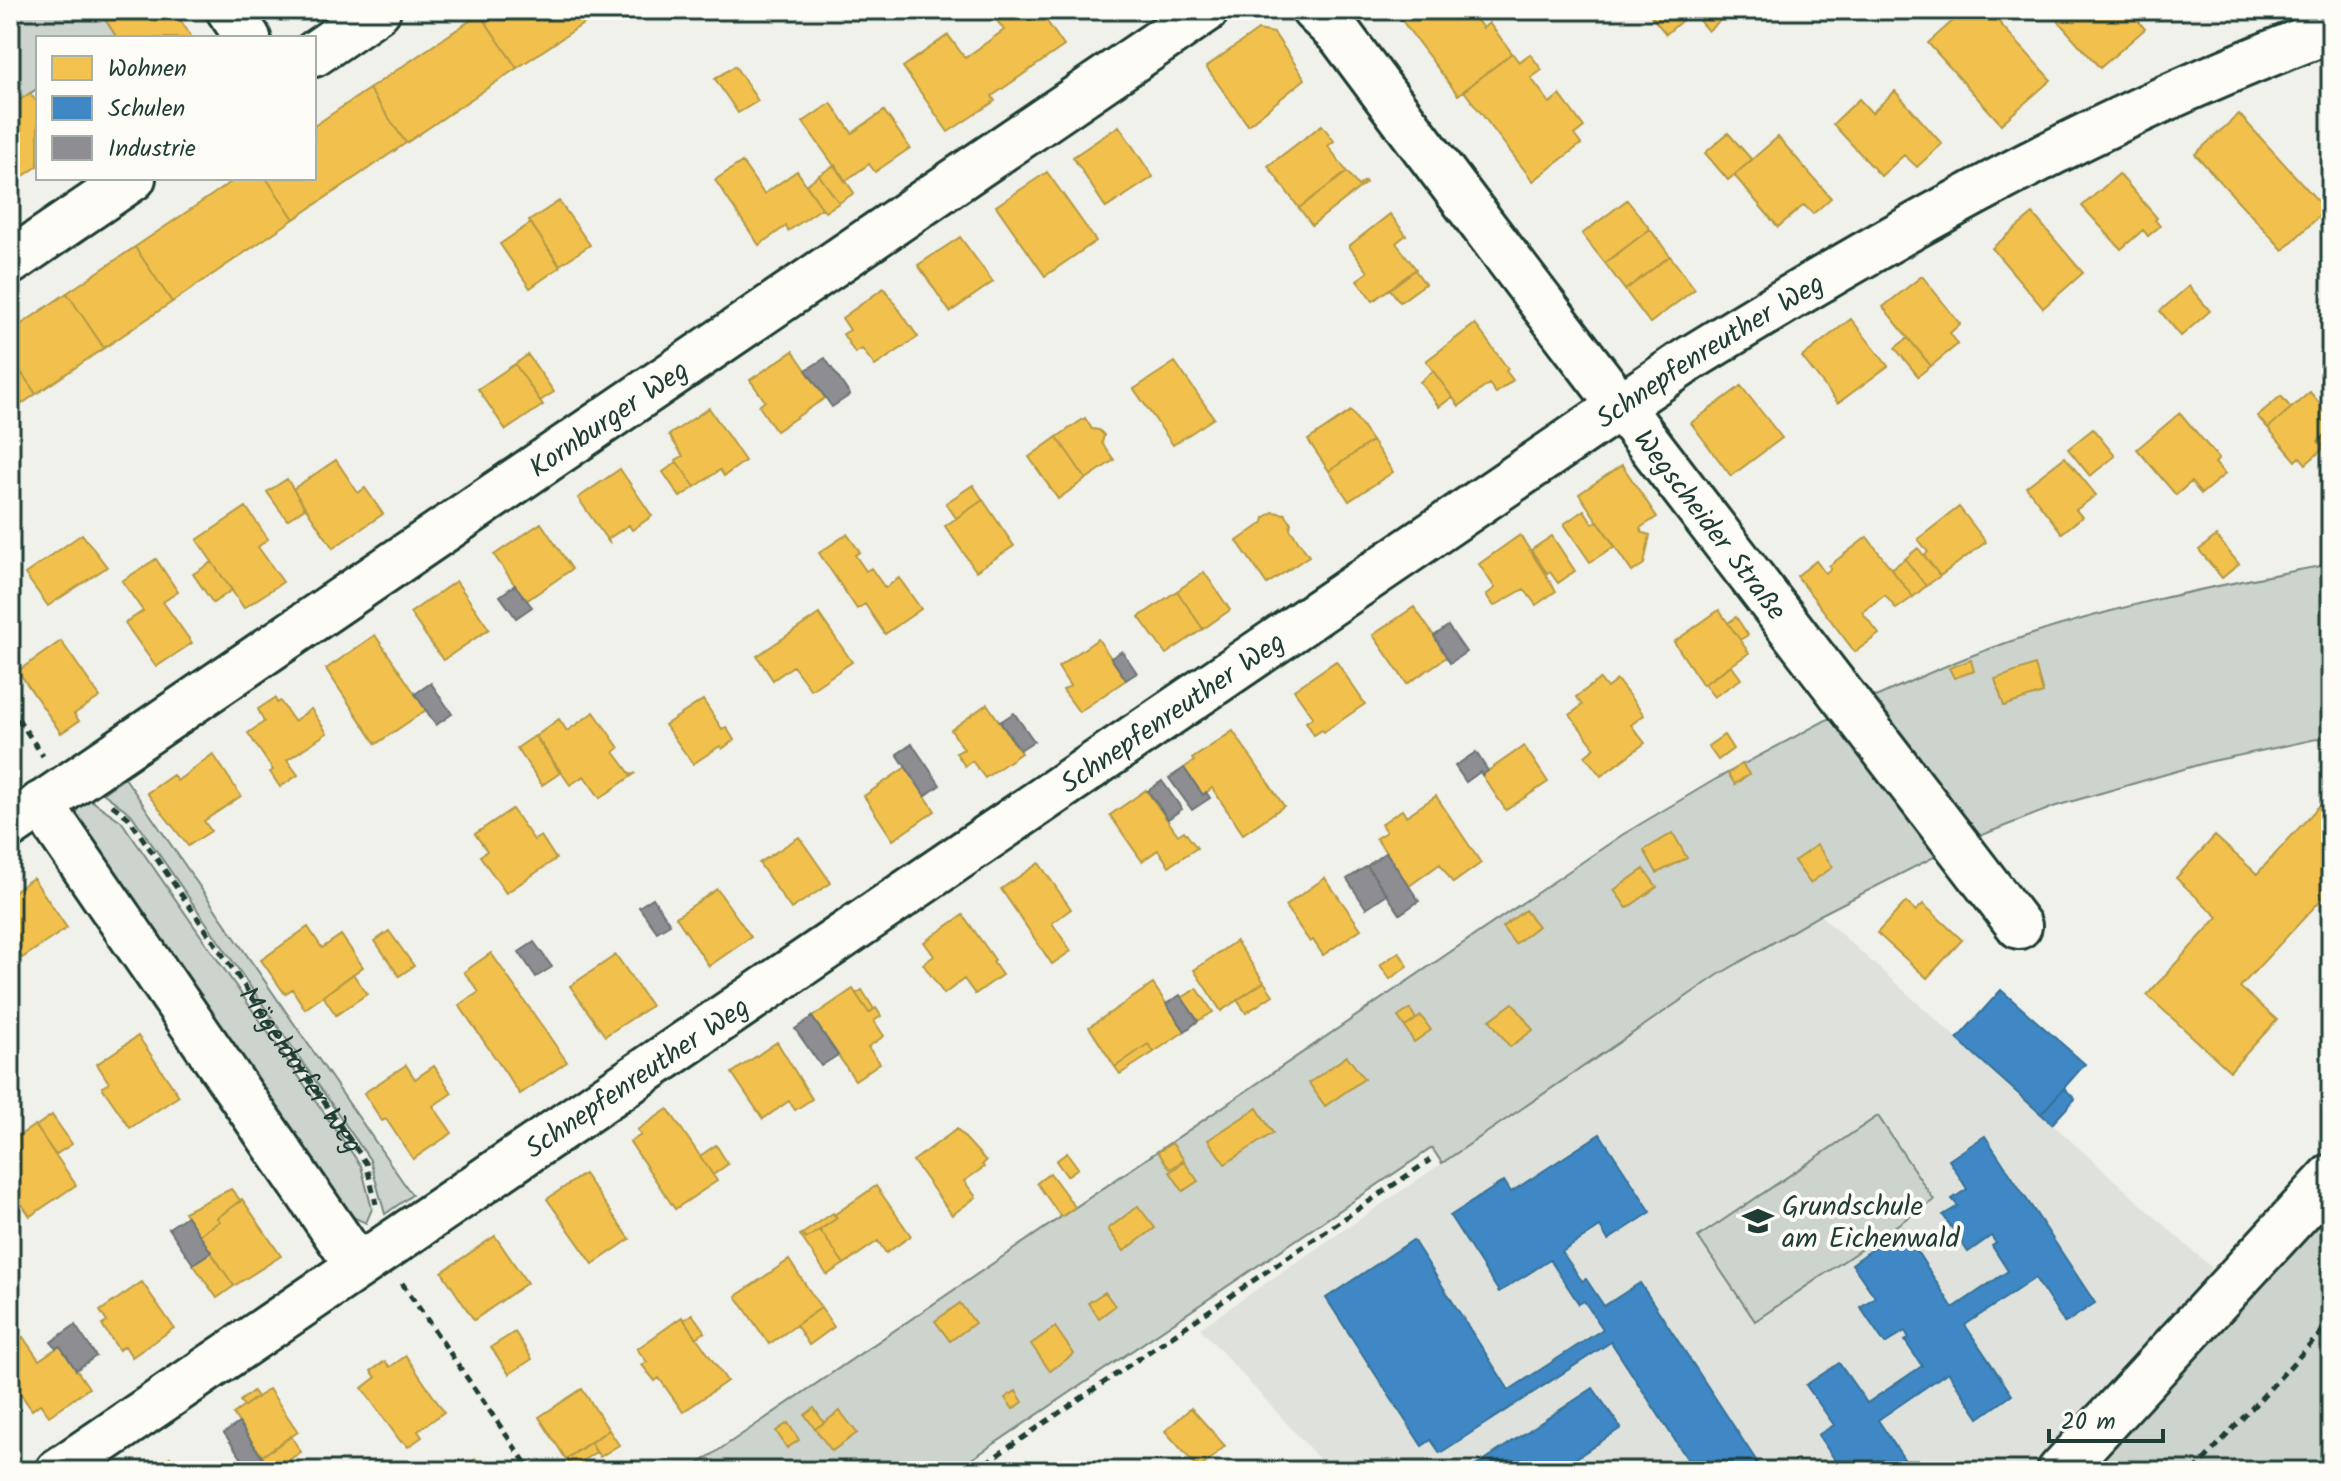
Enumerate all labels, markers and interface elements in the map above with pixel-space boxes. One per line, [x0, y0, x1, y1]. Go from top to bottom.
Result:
legend [36, 36, 316, 180]
text: Wohnen [108, 50, 187, 89]
text: Schulen [108, 90, 185, 129]
text: Industrie [108, 130, 196, 169]
street label: Schnepfenreuther Weg [1587, 262, 1833, 442]
street label: Kornburger Weg [520, 349, 699, 491]
street label: Wegscheider Straße [1621, 421, 1797, 631]
street label: Schnepfenreuther Weg [1052, 621, 1295, 807]
street label: Mögeldorfer Weg [226, 977, 373, 1164]
street label: Schnepfenreuther Weg [516, 986, 759, 1172]
place label: Grundschule am Eichenwald [1782, 1185, 1961, 1262]
school or university icon: Grundschule am Eichenwald [1741, 1204, 1775, 1238]
scale bar [2049, 1393, 2163, 1443]
text: 20 m [2061, 1403, 2116, 1442]

